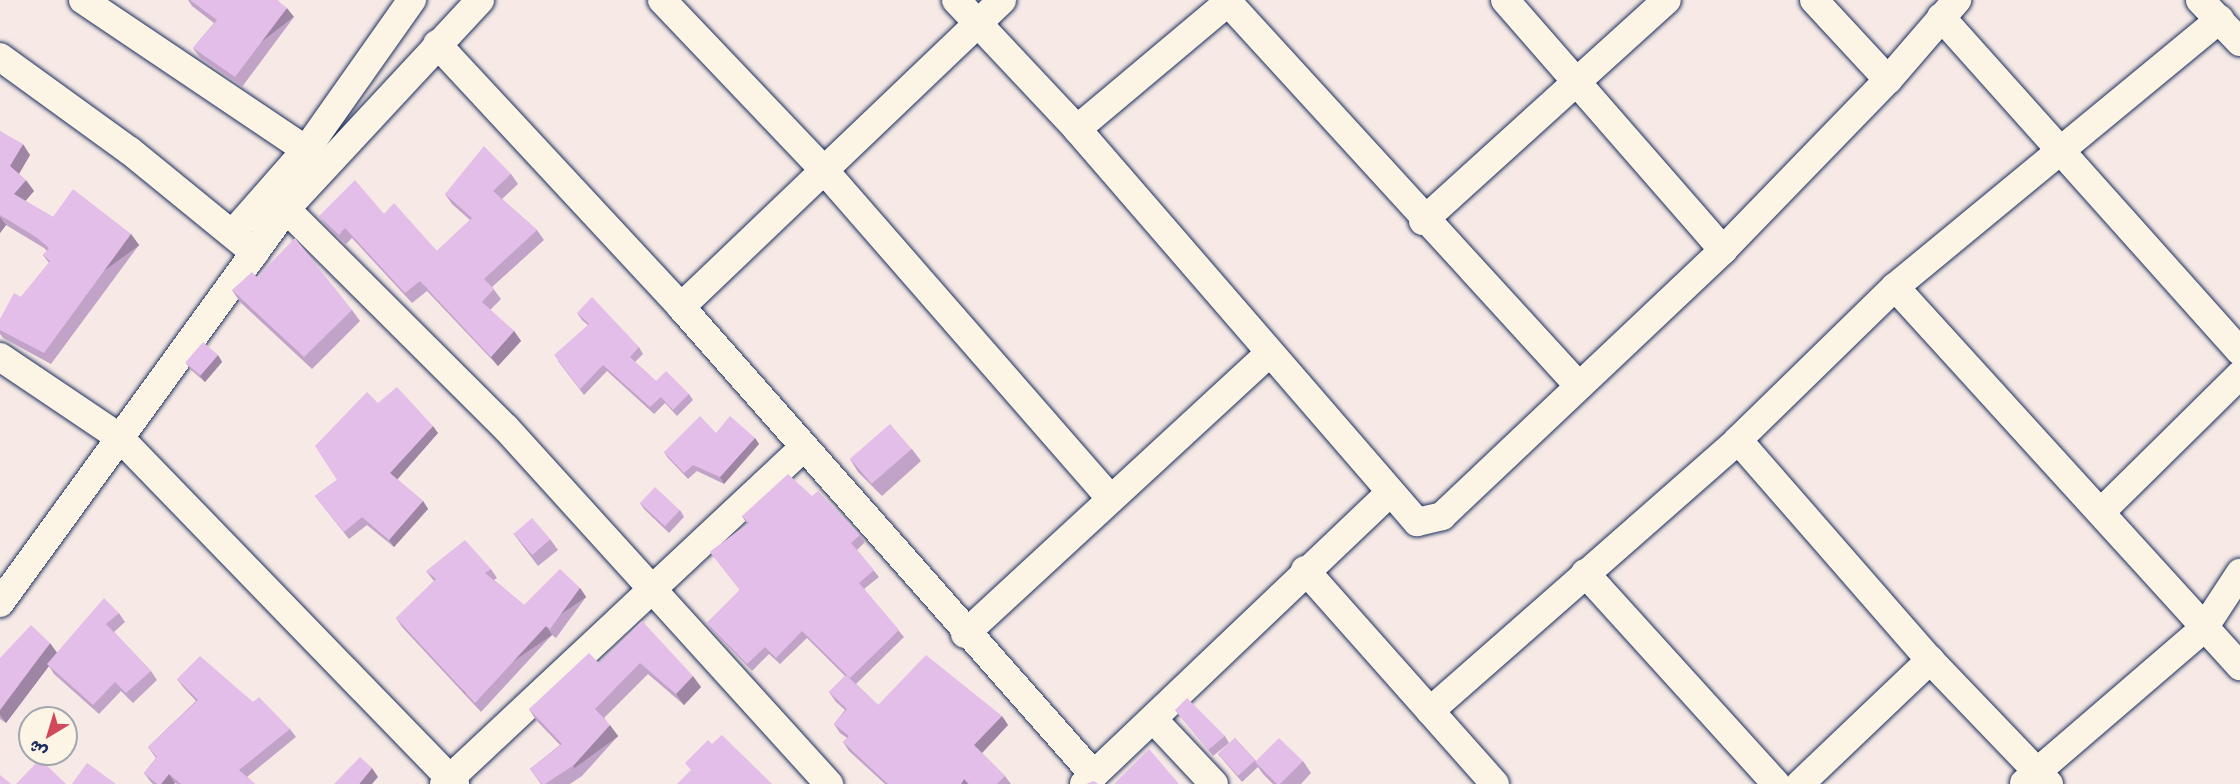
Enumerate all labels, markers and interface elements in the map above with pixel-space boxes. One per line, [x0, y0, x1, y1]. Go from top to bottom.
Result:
north arrow [18, 706, 78, 766]
text: ش [25, 735, 51, 762]

